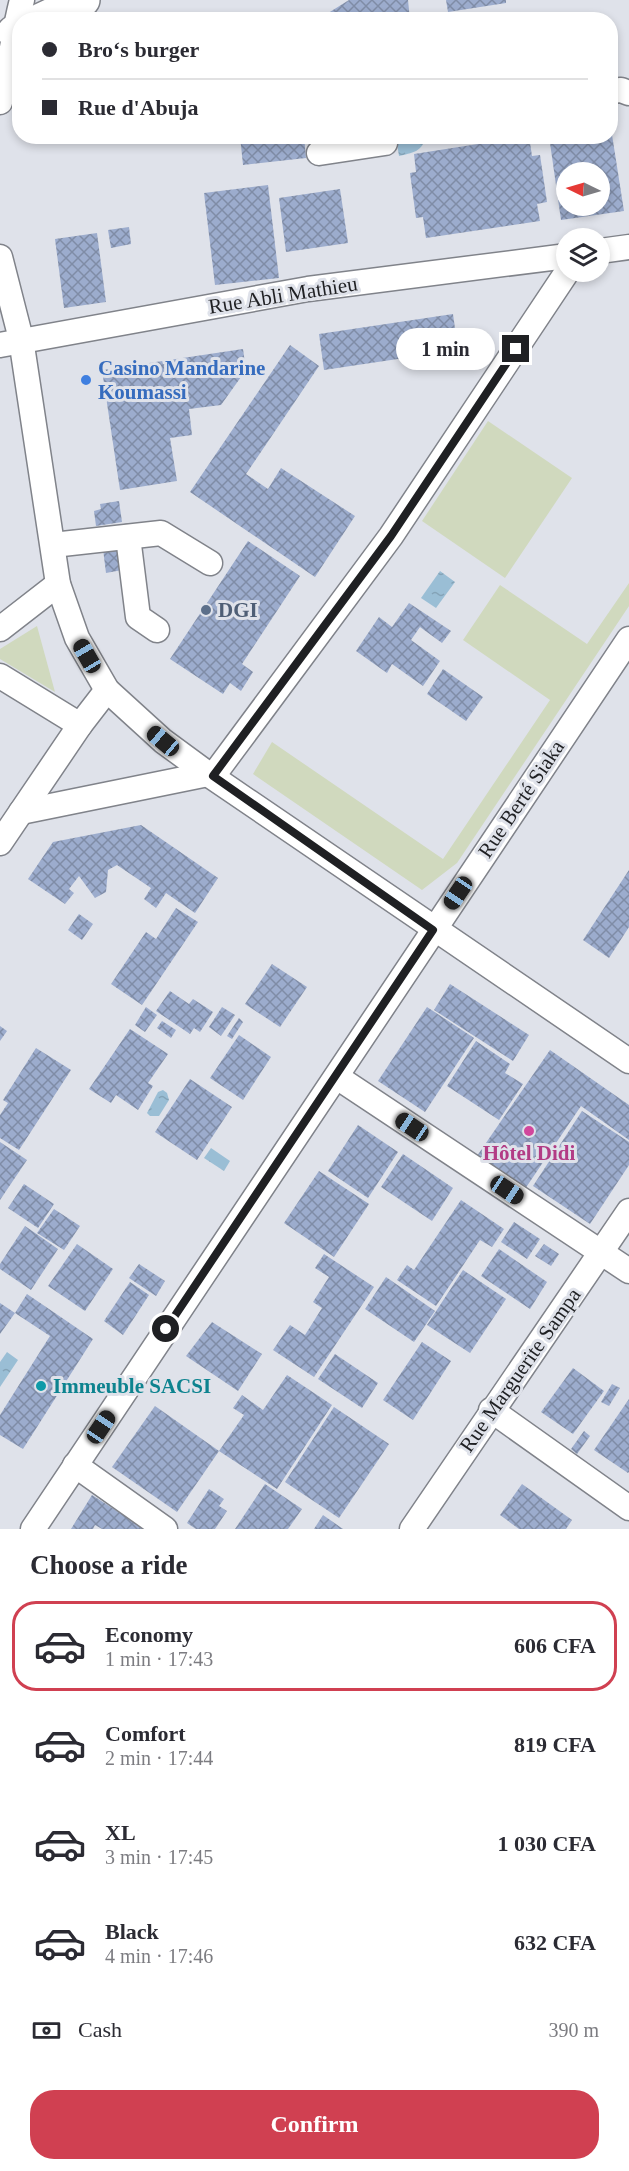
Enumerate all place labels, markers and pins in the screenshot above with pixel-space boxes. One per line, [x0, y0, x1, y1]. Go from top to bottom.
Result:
place label: Casino Mandarine Koumassi [98, 356, 265, 404]
marker: Casino Mandarine Koumassi [79, 373, 93, 387]
place label: DGI [218, 598, 258, 622]
marker: DGI [199, 603, 213, 617]
marker: Hôtel Didi [522, 1124, 536, 1138]
place label: Hôtel Didi [483, 1141, 576, 1165]
place label: Immeuble SACSI [53, 1374, 211, 1398]
marker: Immeuble SACSI [34, 1379, 48, 1393]

